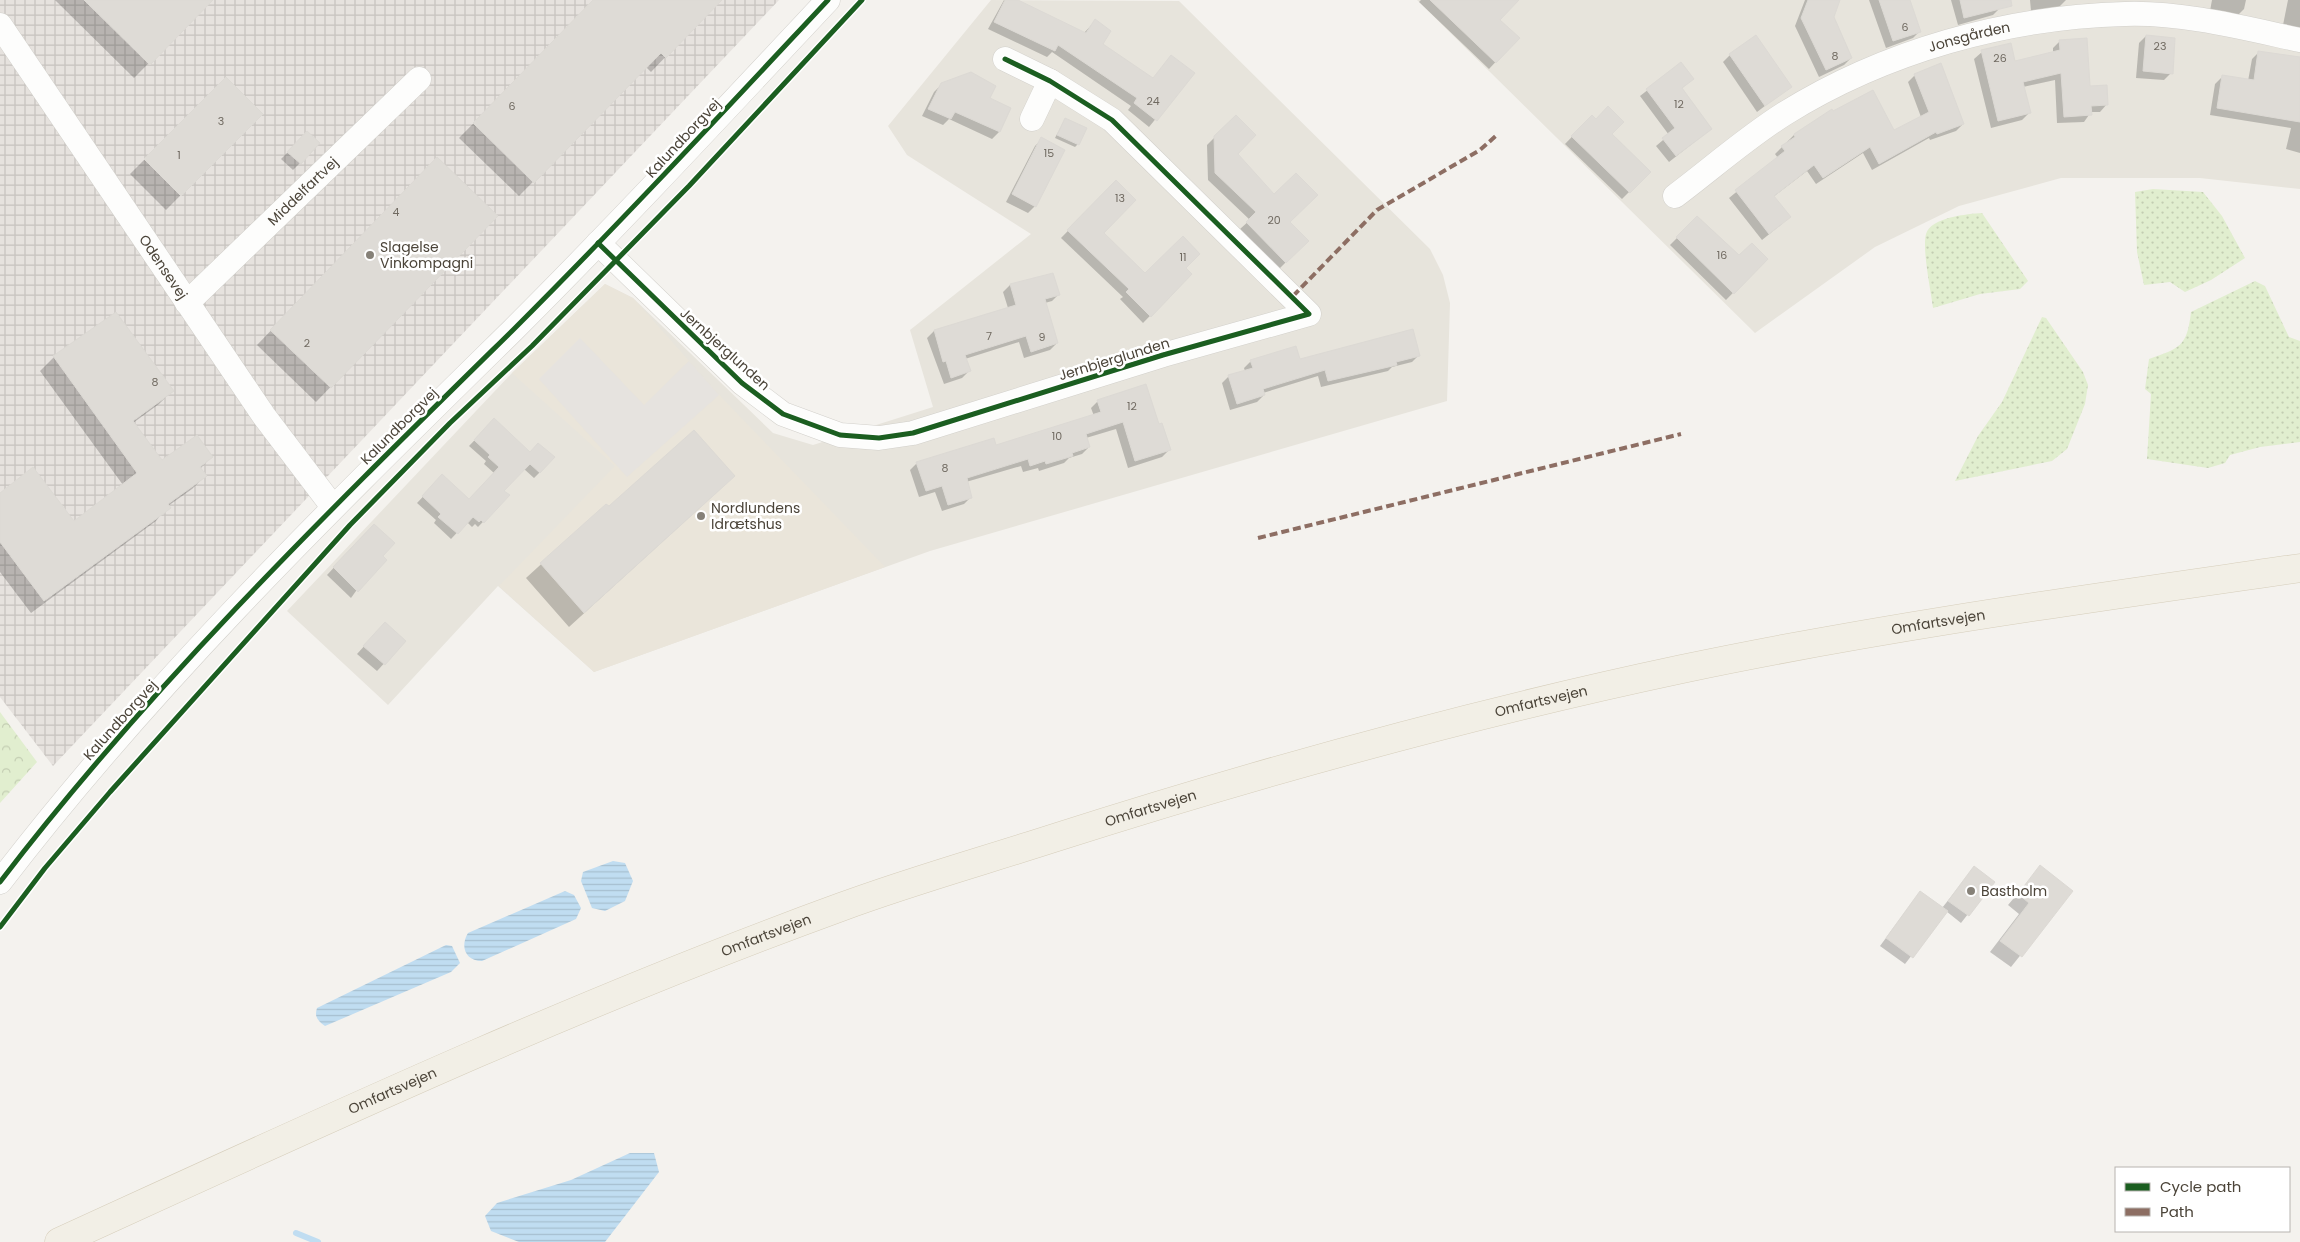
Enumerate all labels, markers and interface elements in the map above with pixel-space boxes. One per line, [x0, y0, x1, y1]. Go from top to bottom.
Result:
street label: Jonsgården [1926, 17, 2012, 57]
house number: 6 [1902, 19, 1909, 35]
house number: 23 [2154, 38, 2166, 54]
house number: 8 [1832, 48, 1839, 64]
house number: 26 [1993, 50, 2007, 66]
house number: 24 [1146, 93, 1160, 109]
street label: Kalundborgvej [641, 94, 725, 182]
house number: 12 [1674, 96, 1684, 112]
house number: 6 [509, 98, 516, 114]
house number: 3 [218, 113, 224, 129]
house number: 15 [1044, 145, 1054, 161]
house number: 1 [177, 147, 181, 163]
street label: Middelfartvej [263, 152, 343, 230]
house number: 13 [1115, 190, 1125, 206]
house number: 4 [393, 204, 400, 220]
house number: 20 [1267, 212, 1281, 228]
street label: Odensevej [134, 231, 192, 303]
place label: Slagelse Vinkompagni [380, 237, 473, 273]
house number: 16 [1717, 247, 1727, 263]
marker: Slagelse Vinkompagni [364, 249, 376, 261]
house number: 11 [1179, 249, 1187, 265]
street label: Jernbjerglunden [676, 303, 774, 395]
house number: 7 [986, 328, 992, 344]
house number: 9 [1039, 329, 1046, 345]
street label: Jernbjerglunden [1056, 333, 1172, 385]
house number: 2 [304, 335, 310, 351]
house number: 8 [152, 374, 159, 390]
street label: Kalundborgvej [356, 383, 442, 469]
house number: 12 [1127, 398, 1137, 414]
house number: 10 [1052, 428, 1062, 444]
house number: 8 [942, 460, 949, 476]
place label: Nordlundens Idrætshus [711, 498, 800, 534]
marker: Nordlundens Idrætshus [695, 510, 707, 522]
street label: Omfartsvejen [1890, 605, 1987, 639]
street label: Kalundborgvej [79, 675, 161, 765]
street label: Omfartsvejen [1493, 680, 1589, 722]
street label: Omfartsvejen [1102, 785, 1199, 831]
place label: Bastholm [1981, 881, 2047, 901]
marker: Bastholm [1965, 885, 1977, 897]
street label: Omfartsvejen [718, 909, 814, 961]
street label: Omfartsvejen [345, 1062, 440, 1119]
legend [2115, 1167, 2290, 1232]
text: Cycle path [2160, 1176, 2241, 1197]
text: Path [2160, 1201, 2194, 1222]

